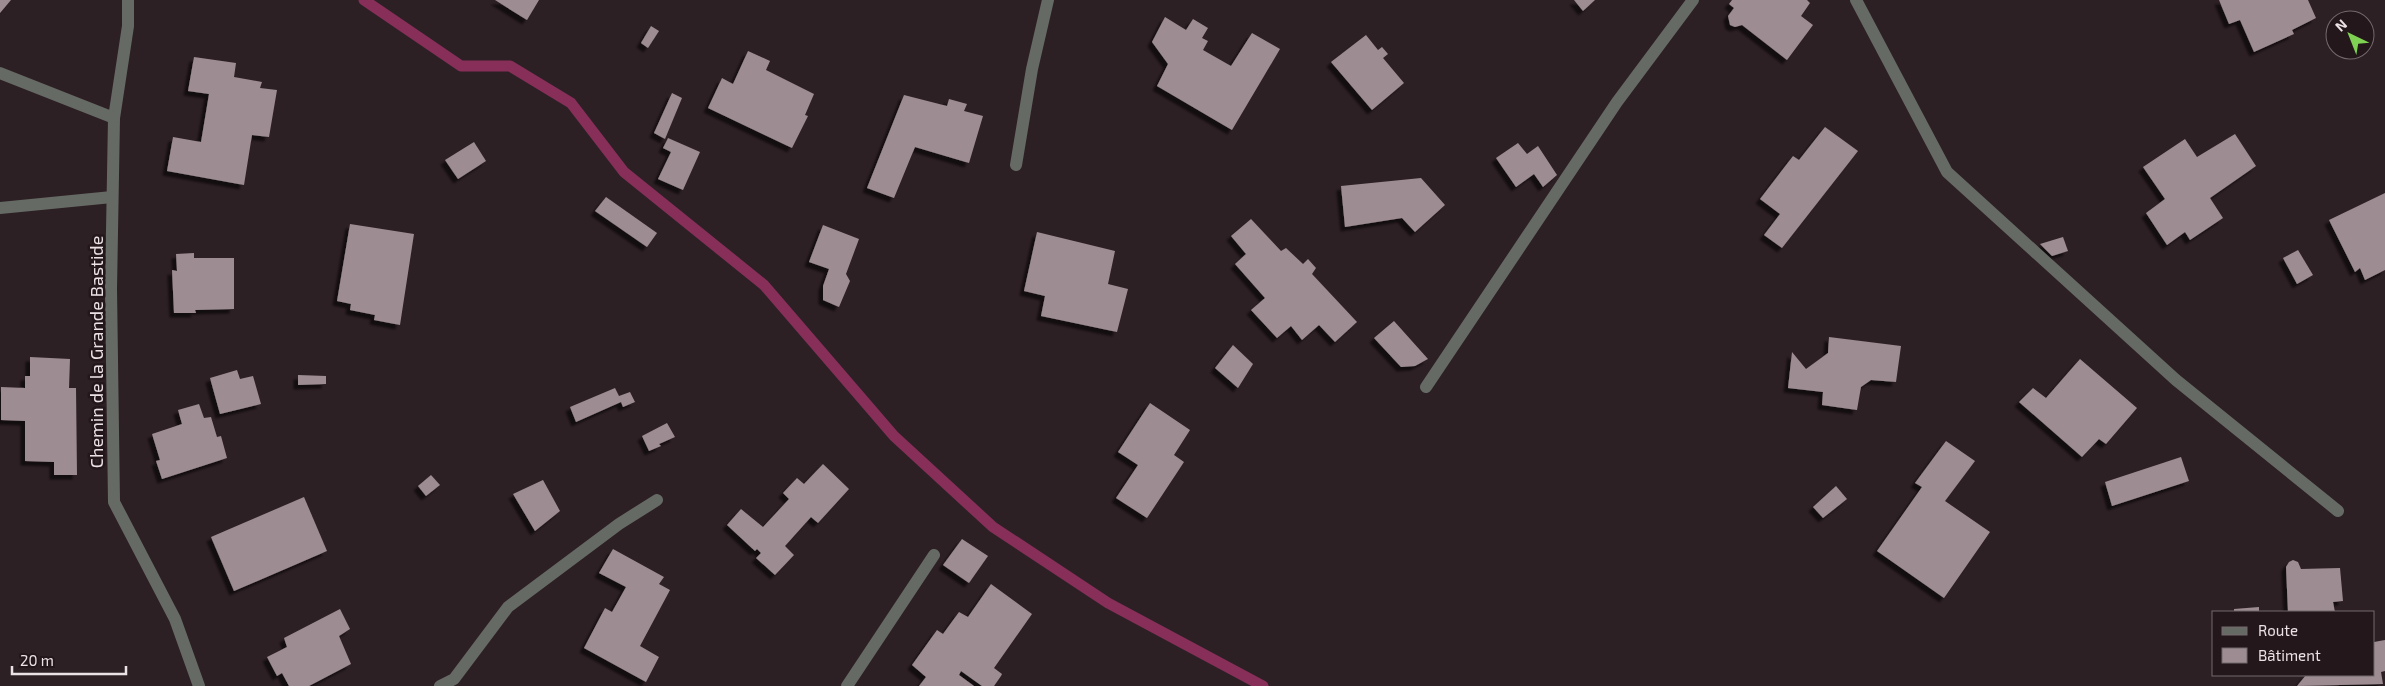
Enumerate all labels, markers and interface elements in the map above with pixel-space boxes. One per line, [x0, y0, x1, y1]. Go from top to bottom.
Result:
north arrow [2325, 10, 2375, 60]
text: N [2331, 15, 2350, 35]
street label: Chemin de la Grande Bastide [85, 236, 107, 468]
legend [2212, 611, 2375, 676]
text: Route [2258, 621, 2298, 639]
scale bar [12, 644, 126, 676]
text: Bâtiment [2258, 646, 2321, 664]
text: 20 m [20, 651, 54, 669]

